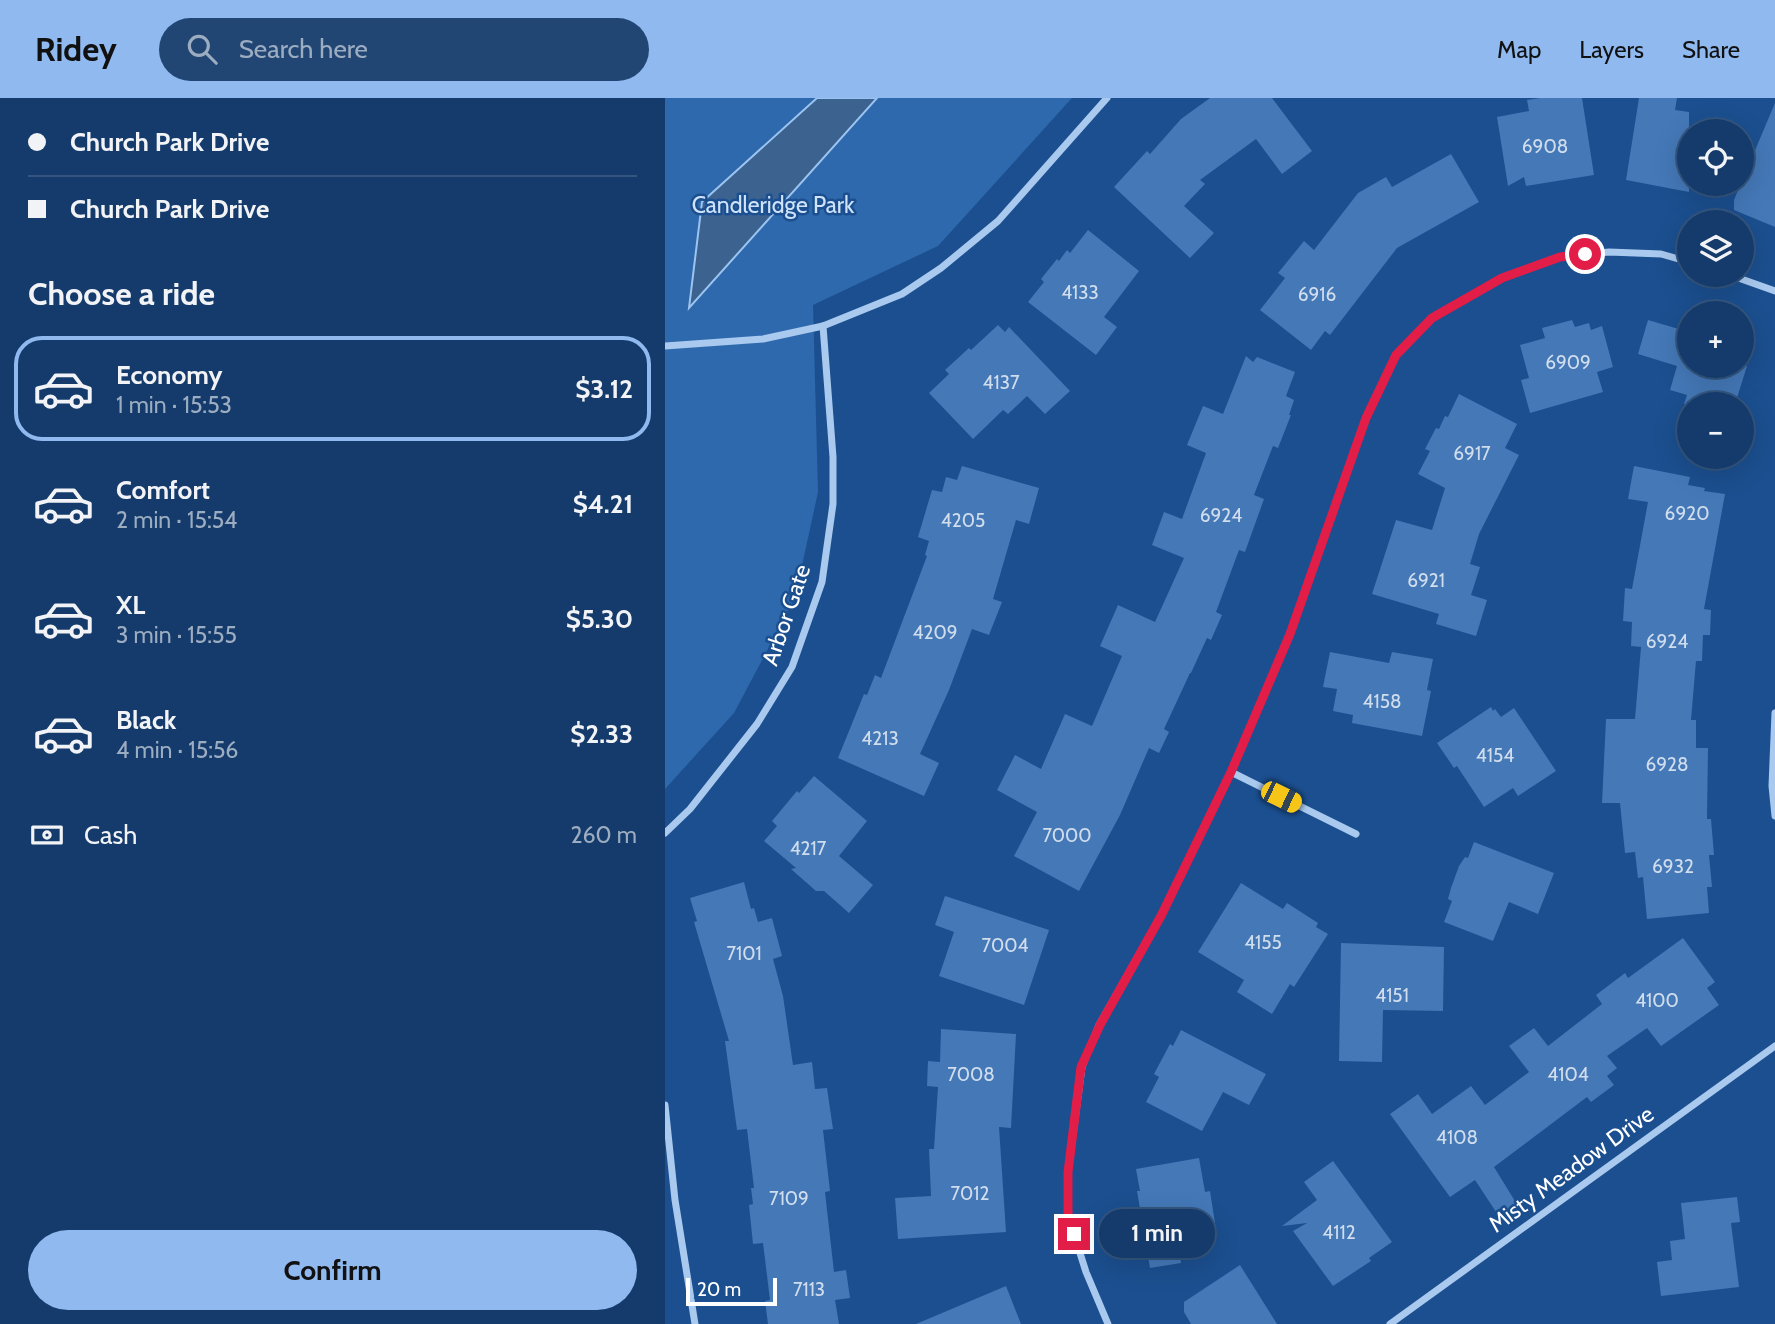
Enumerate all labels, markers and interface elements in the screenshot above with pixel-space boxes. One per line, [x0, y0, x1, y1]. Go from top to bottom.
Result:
search box [159, 18, 649, 81]
text: Ridey [35, 29, 117, 69]
icon: search [183, 30, 221, 68]
text: Search here [239, 33, 368, 65]
text: Map [1497, 35, 1541, 64]
text: Layers [1579, 35, 1644, 64]
text: Share [1682, 35, 1740, 64]
map controls [1677, 119, 1754, 469]
button: locate [1677, 119, 1754, 196]
text: Church Park Drive [70, 126, 269, 158]
house number: 6908 [1522, 135, 1568, 158]
park label: Candleridge Park [692, 191, 855, 219]
text: Church Park Drive [70, 193, 269, 225]
button: layers [1677, 210, 1754, 287]
route start [1569, 238, 1601, 270]
text: Choose a ride [28, 274, 215, 313]
house number: 4133 [1061, 281, 1099, 304]
house number: 6916 [1298, 283, 1336, 306]
button: + [1677, 301, 1754, 378]
house number: 6909 [1545, 351, 1591, 374]
icon: car [32, 357, 95, 420]
text: Economy [116, 359, 222, 391]
house number: 4137 [982, 371, 1020, 394]
text: $3.12 [575, 373, 633, 405]
text: 1 min · 15:53 [116, 391, 232, 419]
button: − [1677, 392, 1754, 469]
house number: 6917 [1453, 442, 1491, 465]
icon: car [32, 472, 95, 535]
text: Comfort [116, 474, 210, 506]
text: $4.21 [573, 488, 633, 520]
house number: 6920 [1665, 502, 1709, 525]
house number: 6924 [1200, 504, 1242, 527]
text: 2 min · 15:54 [116, 506, 237, 534]
house number: 4205 [941, 509, 985, 532]
street label: Arbor Gate [756, 561, 816, 669]
house number: 6921 [1407, 569, 1445, 592]
icon: car [32, 587, 95, 650]
text: XL [116, 589, 145, 621]
text: $5.30 [566, 603, 633, 635]
text: 3 min · 15:55 [116, 621, 237, 649]
house number: 4209 [913, 621, 958, 644]
house number: 6924 [1646, 630, 1688, 653]
house number: 4158 [1363, 690, 1401, 713]
icon: car [32, 702, 95, 765]
text: Black [116, 704, 176, 736]
text: $2.33 [570, 718, 633, 750]
house number: 4213 [861, 727, 899, 750]
text: 4 min · 15:56 [116, 736, 238, 764]
house number: 4154 [1476, 744, 1514, 767]
house number: 6928 [1645, 753, 1689, 776]
car [1258, 778, 1305, 816]
icon: cash [28, 816, 66, 854]
text: Cash [84, 819, 137, 851]
text: 260 m [570, 821, 637, 849]
house number: 7000 [1042, 824, 1092, 847]
house number: 4217 [790, 837, 827, 860]
house number: 6932 [1652, 855, 1694, 878]
house number: 4155 [1244, 931, 1282, 954]
house number: 7004 [982, 934, 1028, 957]
house number: 7101 [726, 942, 762, 965]
house number: 4151 [1375, 984, 1409, 1007]
house number: 4100 [1635, 989, 1679, 1012]
house number: 7008 [947, 1063, 995, 1086]
house number: 4104 [1547, 1063, 1589, 1086]
street label: Misty Meadow Drive [1483, 1100, 1659, 1238]
house number: 4108 [1436, 1126, 1478, 1149]
house number: 7012 [951, 1182, 989, 1205]
house number: 7109 [769, 1187, 809, 1210]
callout: 1 min [1099, 1210, 1214, 1258]
route end [1058, 1218, 1090, 1250]
text: 1 min [1131, 1219, 1183, 1247]
house number: 4112 [1322, 1221, 1356, 1244]
button: Confirm [28, 1230, 637, 1310]
scale bar [686, 1275, 777, 1307]
text: 20 m [697, 1278, 741, 1301]
house number: 7113 [793, 1278, 825, 1301]

